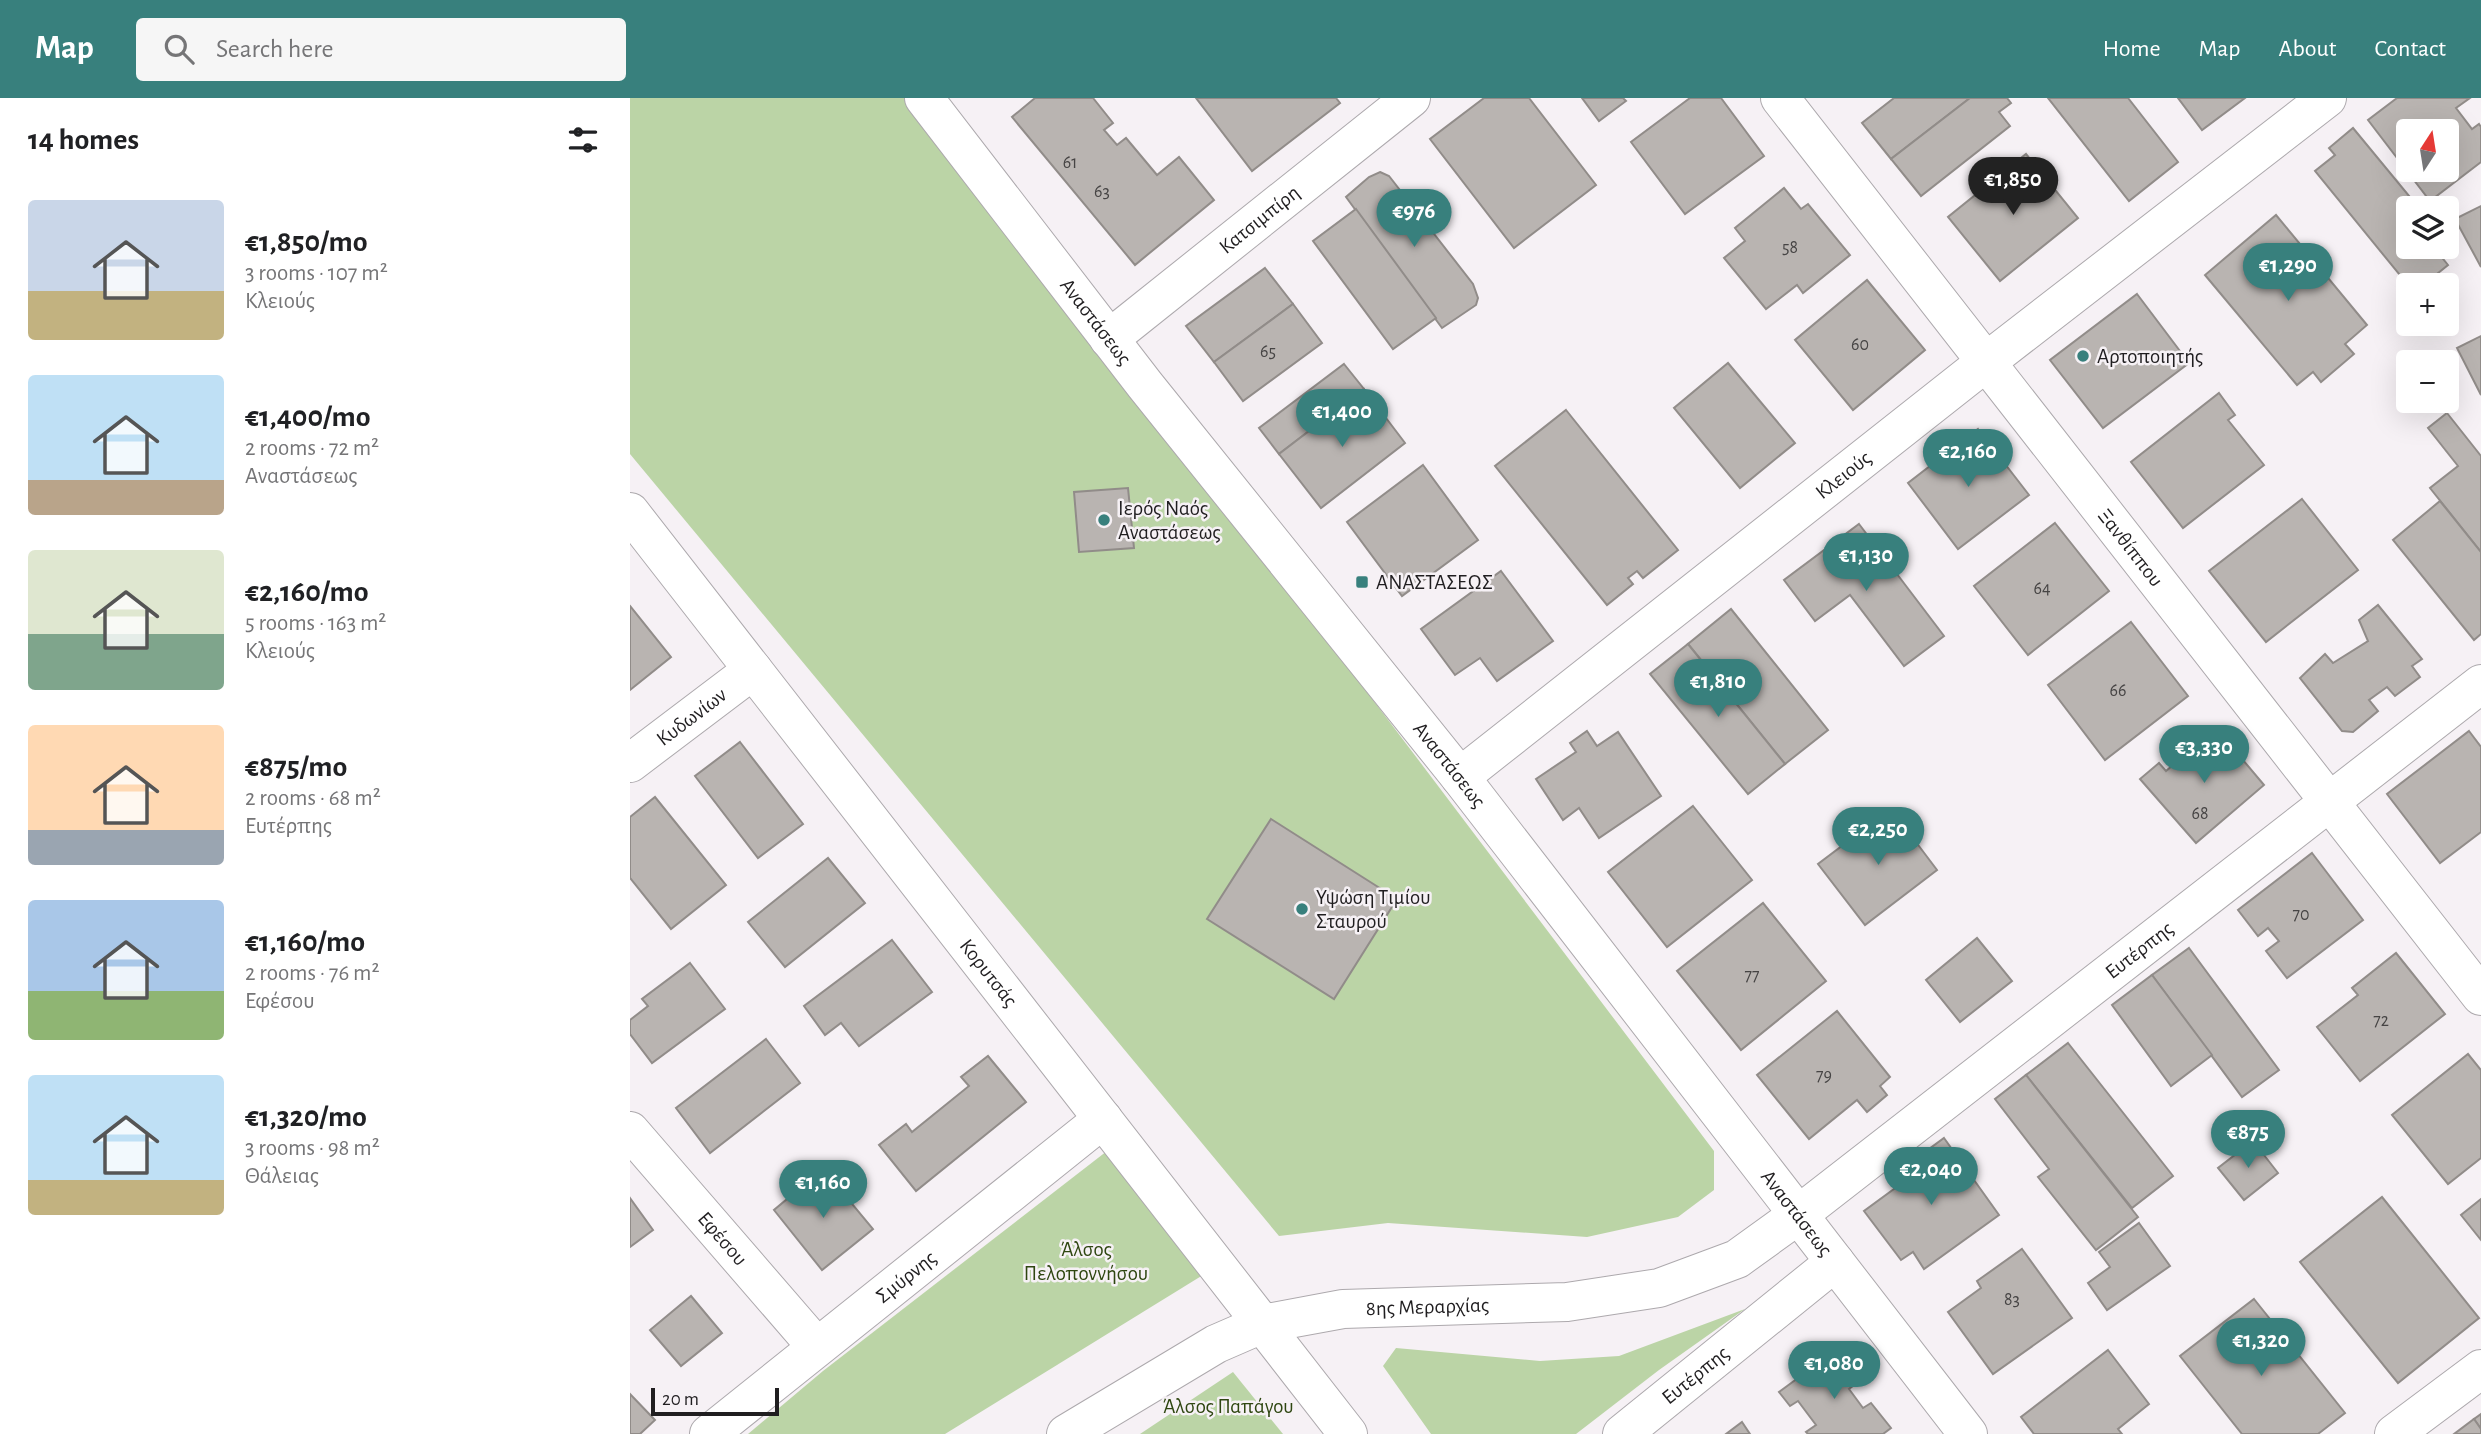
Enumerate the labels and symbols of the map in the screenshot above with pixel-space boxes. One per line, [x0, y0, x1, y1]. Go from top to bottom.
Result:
north arrow [2396, 119, 2459, 182]
house number: 61 [1063, 154, 1077, 172]
pin: €1,850 [1956, 158, 2070, 217]
street label: Κατσιμπίρη [1215, 181, 1303, 257]
house number: 63 [1094, 183, 1110, 201]
pin: €976 [1373, 190, 1455, 249]
house number: 58 [1782, 239, 1798, 257]
pin: €1,290 [2231, 244, 2345, 303]
street label: Αναστάσεως [1056, 274, 1136, 369]
house number: 60 [1851, 336, 1869, 354]
house number: 65 [1260, 343, 1276, 361]
place label: Αρτοποιητής [2097, 346, 2203, 367]
marker: Αρτοποιητής [2075, 348, 2091, 364]
pin: €1,400 [1285, 390, 1399, 449]
pin: €2,160 [1911, 430, 2025, 489]
street label: Κλειούς [1811, 447, 1875, 503]
place label: Ιερός Ναός Αναστάσεως [1118, 498, 1221, 543]
street label: Ξανθίππου [2094, 504, 2167, 590]
marker: Ιερός Ναός Αναστάσεως [1096, 512, 1112, 528]
pin: €1,130 [1809, 533, 1923, 593]
place label: ΑΝΑΣΤΑΣΕΩΣ [1376, 572, 1493, 593]
marker: ΑΝΑΣΤΑΣΕΩΣ [1354, 574, 1370, 590]
house number: 64 [2033, 580, 2051, 598]
pin: €1,810 [1661, 660, 1775, 719]
house number: 66 [2110, 682, 2126, 700]
street label: Κυδωνίων [653, 683, 730, 750]
street label: Αναστάσεως [1410, 718, 1490, 811]
pin: €3,330 [2147, 726, 2261, 785]
house number: 68 [2192, 805, 2209, 823]
pin: €2,250 [1821, 808, 1935, 867]
place label: Υψώση Τιμίου Σταυρού [1316, 887, 1431, 932]
marker: Υψώση Τιμίου Σταυρού [1294, 901, 1310, 917]
house number: 70 [2292, 906, 2310, 924]
street label: Ευτέρπης [2101, 917, 2177, 983]
street label: Κορυτσάς [956, 935, 1022, 1011]
house number: 77 [1744, 967, 1760, 985]
house number: 72 [2373, 1012, 2389, 1030]
house number: 79 [1816, 1067, 1832, 1085]
pin: €875 [2207, 1110, 2289, 1170]
pin: €2,040 [1874, 1148, 1988, 1207]
pin: €1,160 [766, 1160, 880, 1220]
street label: Αναστάσεως [1757, 1166, 1837, 1260]
street label: Εφέσου [694, 1208, 752, 1269]
park label: Άλσος Πελοποννήσου [1024, 1239, 1148, 1284]
street label: Σμύρνης [872, 1246, 940, 1307]
house number: 83 [2004, 1291, 2020, 1309]
street label: 8ης Μεραρχίας [1366, 1294, 1489, 1319]
pin: €1,320 [2204, 1318, 2318, 1378]
street label: Ευτέρπης [1658, 1342, 1733, 1408]
pin: €1,080 [1777, 1342, 1891, 1401]
scale bar [651, 1385, 779, 1417]
park label: Άλσος Παπάγου [1162, 1396, 1294, 1417]

